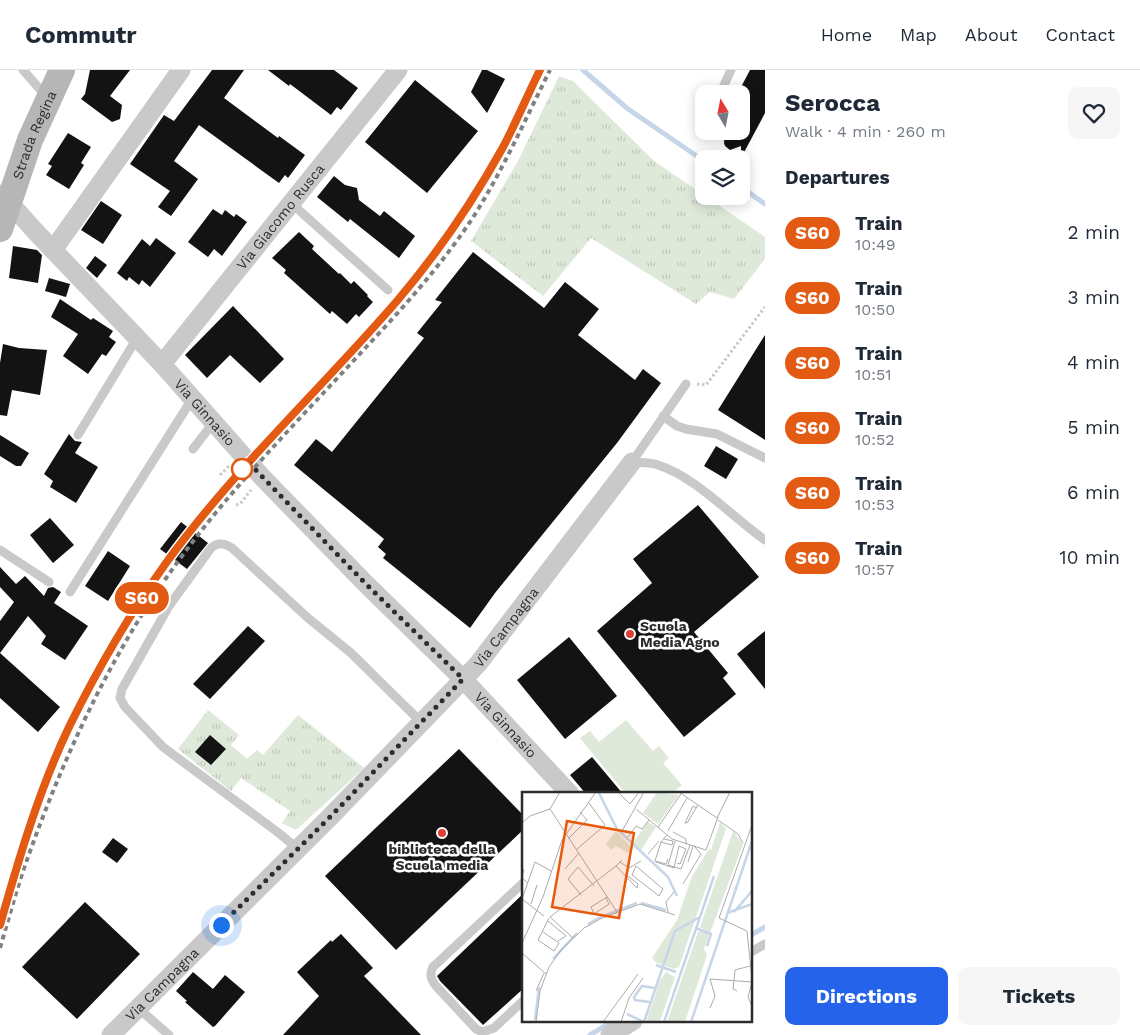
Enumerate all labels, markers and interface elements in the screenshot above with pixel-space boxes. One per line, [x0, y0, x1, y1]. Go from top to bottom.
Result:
text: Commutr [25, 21, 137, 49]
text: Home [821, 24, 872, 45]
text: Map [900, 24, 937, 45]
text: About [965, 24, 1017, 45]
text: Contact [1045, 24, 1115, 45]
north arrow [695, 85, 750, 140]
map controls [695, 85, 750, 205]
button: heart [1068, 87, 1120, 139]
street label: Strada Regina [9, 88, 59, 182]
text: Serocca [785, 89, 880, 117]
text: Walk · 4 min · 260 m [785, 122, 946, 141]
button: layers [695, 150, 750, 205]
street label: Via Giacomo Rusca [233, 161, 328, 273]
text: Departures [785, 166, 890, 189]
text: Train [855, 212, 903, 235]
text: 2 min [1068, 221, 1120, 244]
text: S60 [795, 222, 830, 243]
text: 10:49 [855, 235, 896, 254]
text: Train [855, 277, 903, 300]
text: 3 min [1068, 286, 1120, 309]
text: S60 [795, 287, 830, 308]
text: 10:50 [855, 300, 895, 319]
text: Train [855, 342, 903, 365]
text: 4 min [1067, 351, 1120, 374]
text: S60 [795, 352, 830, 373]
text: 10:51 [855, 365, 891, 384]
street label: Via Ginnasio [171, 376, 239, 449]
text: Train [855, 407, 903, 430]
text: 5 min [1068, 416, 1120, 439]
text: S60 [795, 417, 830, 438]
text: 10:52 [855, 430, 895, 449]
unlabelled marker [231, 458, 253, 480]
text: Train [855, 472, 903, 495]
text: 6 min [1067, 481, 1120, 504]
text: S60 [795, 482, 830, 503]
text: 10:53 [855, 495, 895, 514]
text: Train [855, 537, 903, 560]
text: 10 min [1059, 546, 1120, 569]
text: S60 [795, 547, 830, 568]
text: 10:57 [855, 560, 894, 579]
line badge: S60 [113, 582, 171, 614]
street label: Via Campagna [470, 584, 542, 671]
text: S60 [125, 587, 159, 608]
place label: Scuola Media Agno [640, 618, 720, 650]
marker: Scuola Media Agno [624, 628, 636, 640]
street label: Via Ginnasio [471, 689, 540, 761]
inset map [522, 792, 752, 1022]
marker: biblioteca della Scuola media [436, 827, 448, 839]
place label: biblioteca della Scuola media [388, 841, 496, 873]
your location [209, 913, 234, 938]
street label: Via Campagna [122, 944, 202, 1024]
button: Directions [785, 967, 948, 1025]
button: Tickets [958, 967, 1120, 1025]

